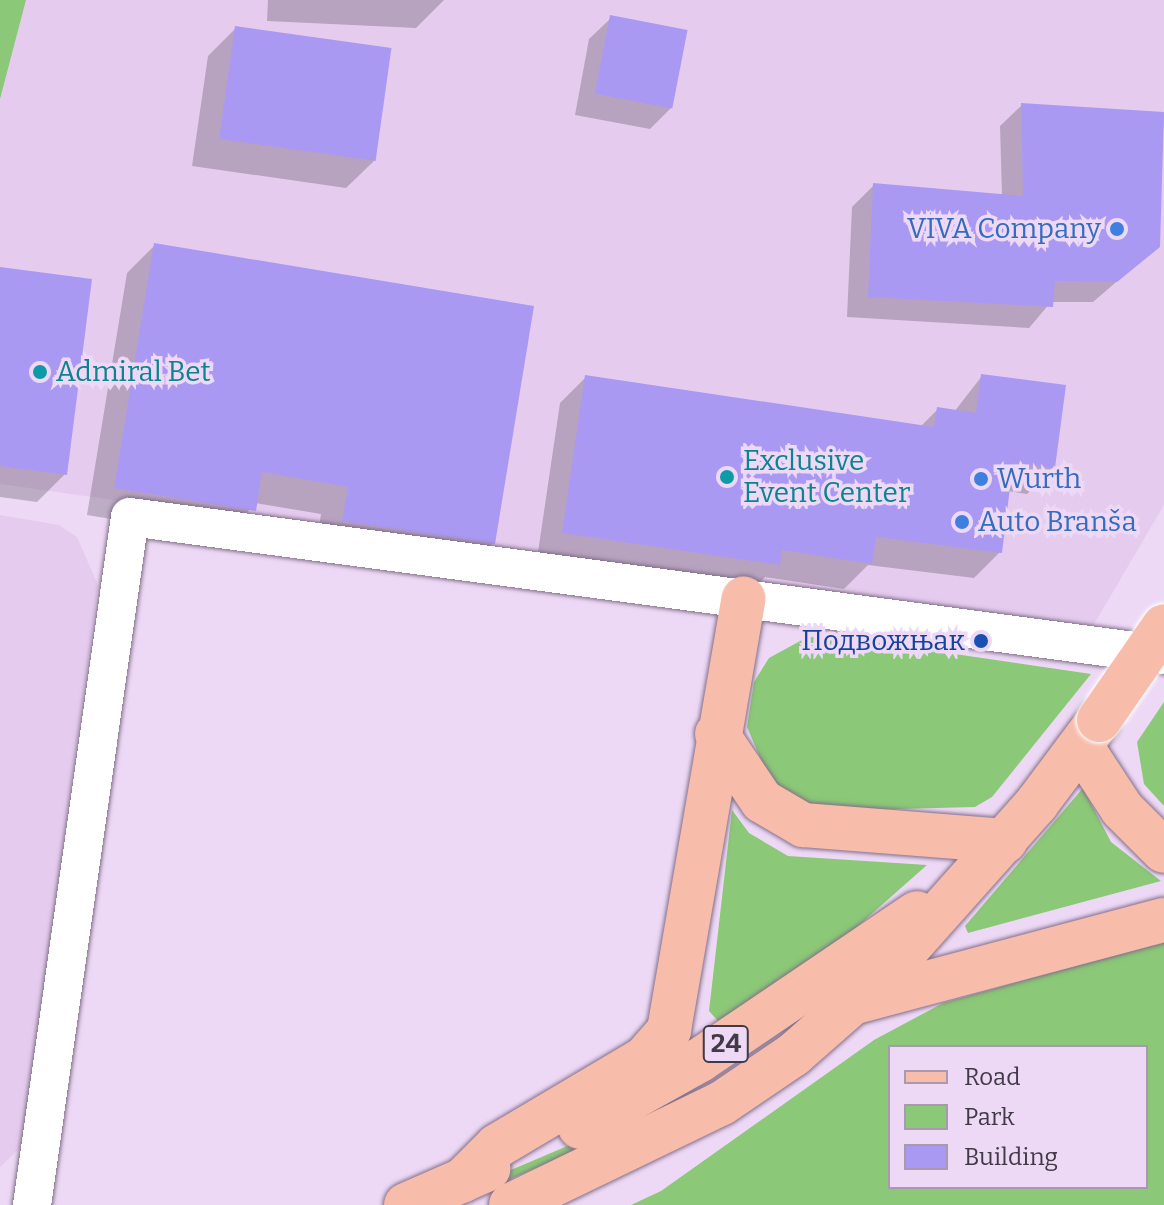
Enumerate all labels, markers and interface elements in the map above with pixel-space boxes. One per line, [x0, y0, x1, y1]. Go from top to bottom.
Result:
place label: VIVA Company [907, 212, 1101, 246]
marker: VIVA Company [1108, 220, 1126, 238]
place label: Admiral Bet [56, 355, 211, 389]
marker: Admiral Bet [31, 363, 49, 381]
place label: Exclusive Event Center [743, 444, 910, 510]
place label: Wurth [997, 462, 1081, 496]
marker: Exclusive Event Center [718, 468, 736, 486]
marker: Wurth [972, 470, 990, 488]
place label: Auto Branša [978, 505, 1137, 539]
marker: Auto Branša [953, 513, 971, 531]
place label: Подвожњак [801, 624, 965, 658]
marker: Подвожњак [972, 632, 990, 650]
road number: 24 [702, 1022, 750, 1066]
legend [888, 1045, 1148, 1189]
text: Road [964, 1063, 1020, 1091]
text: Park [964, 1103, 1015, 1131]
text: Building [964, 1143, 1058, 1171]

